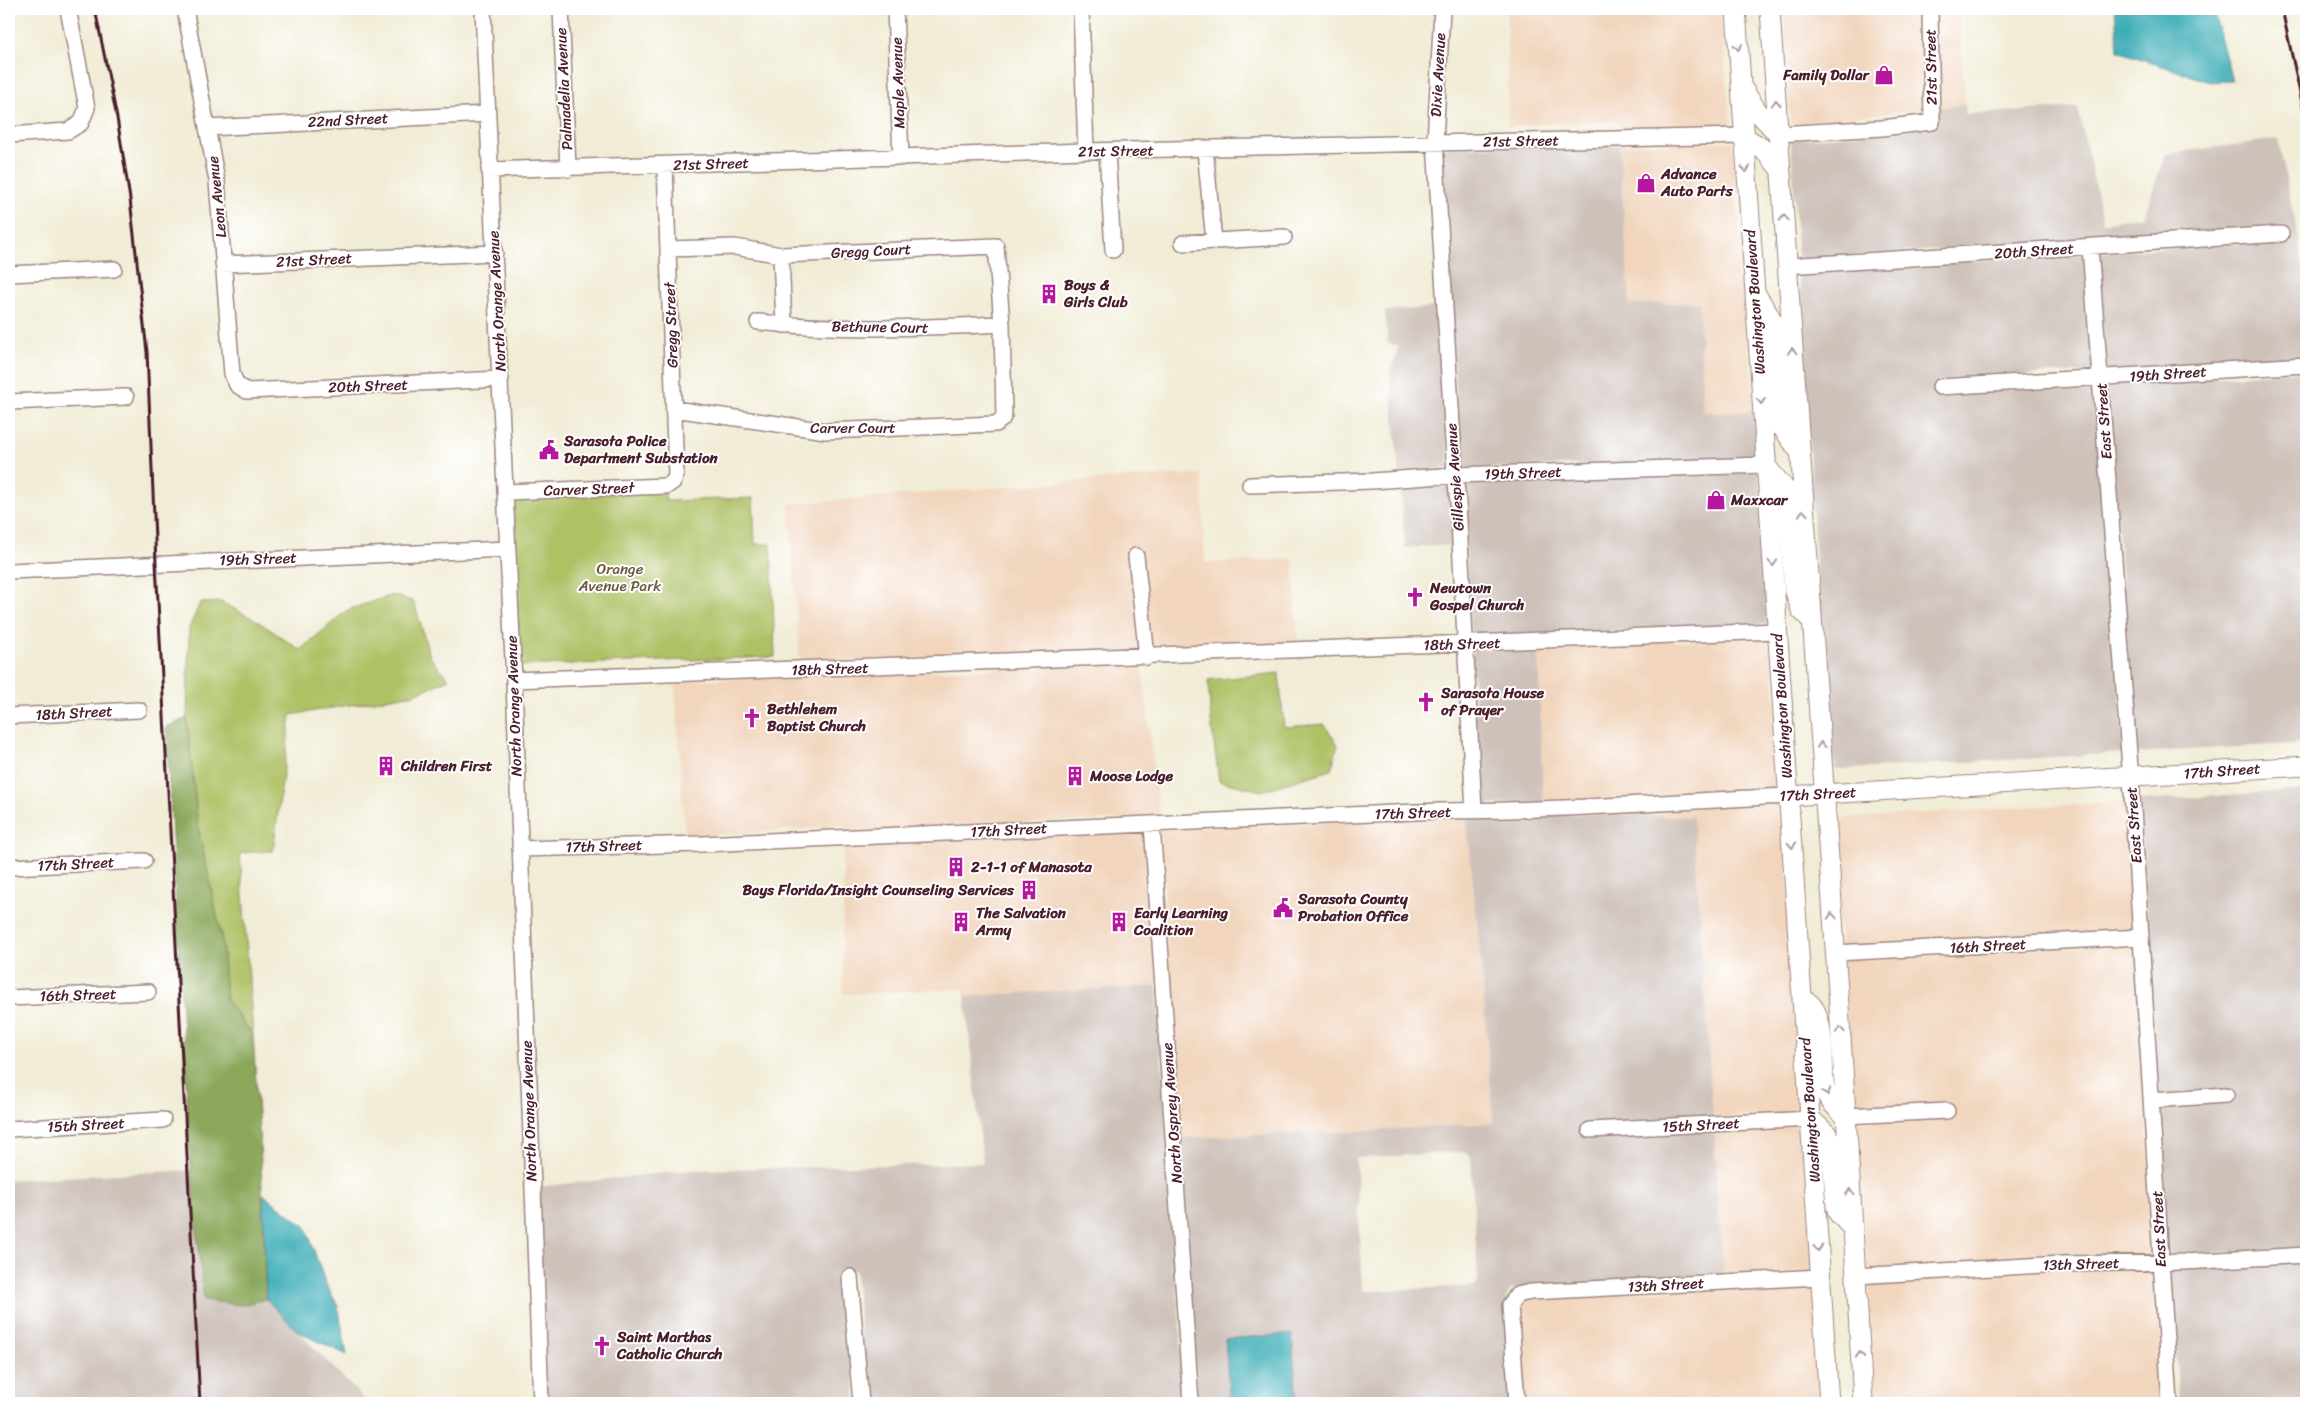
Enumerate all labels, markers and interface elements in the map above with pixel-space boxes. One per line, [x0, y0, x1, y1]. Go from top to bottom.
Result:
street label: Palmadelia Avenue [548, 27, 580, 151]
street label: 21st Street [1917, 28, 1945, 105]
street label: Dixie Avenue [1423, 32, 1453, 118]
street label: Maple Avenue [883, 37, 913, 129]
one-way arrow [1733, 43, 1744, 51]
place label: Family Dollar [1782, 62, 1871, 88]
shop icon: Family Dollar [1873, 64, 1895, 86]
one-way arrow [1771, 99, 1782, 107]
street label: 22nd Street [307, 105, 389, 135]
street label: 21st Street [1483, 127, 1560, 155]
street label: 21st Street [1078, 137, 1155, 165]
street label: 21st Street [673, 150, 750, 178]
street label: Leon Avenue [200, 154, 234, 239]
place label: Advance Auto Parts [1660, 161, 1734, 204]
one-way arrow [1740, 165, 1751, 173]
shop icon: Advance Auto Parts [1635, 172, 1657, 194]
one-way arrow [1778, 213, 1789, 221]
street label: Washington Boulevard [1737, 228, 1773, 375]
street label: North Orange Avenue [480, 230, 514, 372]
street label: 20th Street [1993, 235, 2075, 267]
street label: Gregg Court [830, 236, 912, 266]
street label: 21st Street [275, 245, 353, 275]
place label: Boys & Girls Club [1063, 272, 1128, 315]
street label: Gregg Street [656, 281, 685, 368]
building icon: Boys & Girls Club [1038, 283, 1060, 305]
street label: Bethune Court [831, 313, 929, 341]
one-way arrow [1787, 347, 1798, 355]
street label: 19th Street [2128, 358, 2208, 390]
street label: 20th Street [328, 372, 409, 400]
street label: East Street [2088, 381, 2120, 460]
one-way arrow [1756, 397, 1767, 405]
street label: Carver Court [810, 415, 896, 441]
street label: Gillespie Avenue [1438, 422, 1472, 532]
place label: Sarasota Police Department Substation [563, 428, 719, 471]
public building icon: Sarasota Police Department Substation [538, 439, 560, 461]
street label: 19th Street [1484, 459, 1563, 487]
street label: Carver Street [543, 474, 636, 504]
place label: Maxxcar [1730, 487, 1789, 513]
shop icon: Maxxcar [1705, 489, 1727, 511]
one-way arrow [1798, 509, 1809, 517]
street label: 19th Street [219, 545, 298, 573]
park label: Orange Avenue Park [578, 556, 662, 599]
one-way arrow [1767, 559, 1778, 567]
place label: Newtown Gospel Church [1429, 575, 1525, 618]
church icon: Newtown Gospel Church [1404, 586, 1426, 608]
street label: 18th Street [1423, 630, 1502, 658]
street label: Washington Boulevard [1764, 632, 1800, 779]
street label: North Orange Avenue [499, 635, 529, 777]
street label: 18th Street [791, 655, 870, 683]
place label: Sarasota House of Prayer [1440, 680, 1545, 723]
church icon: Sarasota House of Prayer [1415, 691, 1437, 713]
place label: Bethlehem Baptist Church [767, 696, 866, 739]
street label: 18th Street [35, 698, 114, 728]
church icon: Bethlehem Baptist Church [741, 707, 763, 729]
one-way arrow [1815, 741, 1826, 749]
place label: Children First [400, 753, 493, 779]
building icon: Children First [375, 755, 397, 777]
street label: 17th Street [2183, 755, 2262, 787]
place label: Moose Lodge [1089, 763, 1174, 789]
building icon: Moose Lodge [1064, 765, 1086, 787]
street label: 17th Street [1779, 779, 1858, 809]
street label: East Street [2118, 785, 2150, 864]
street label: 17th Street [1374, 799, 1452, 827]
street label: 17th Street [970, 815, 1049, 845]
street label: 17th Street [565, 832, 643, 860]
one-way arrow [1787, 841, 1798, 849]
street label: 17th Street [37, 849, 116, 879]
place label: 2-1-1 of Manasota [970, 854, 1092, 880]
building icon: 2-1-1 of Manasota [945, 856, 967, 878]
place label: Bays Florida/Insight Counseling Services [742, 877, 1015, 903]
building icon: Bays Florida/Insight Counseling Services [1018, 879, 1040, 901]
place label: Sarasota County Probation Office [1297, 886, 1409, 929]
public building icon: Sarasota County Probation Office [1272, 897, 1294, 919]
place label: The Salvation Army [975, 900, 1067, 943]
place label: Early Learning Coalition [1133, 900, 1229, 943]
building icon: The Salvation Army [950, 911, 972, 933]
building icon: Early Learning Coalition [1108, 911, 1130, 933]
one-way arrow [1827, 911, 1838, 919]
street label: 16th Street [1949, 931, 2027, 961]
street label: 16th Street [39, 981, 117, 1009]
one-way arrow [1835, 1026, 1846, 1034]
street label: Washington Boulevard [1792, 1036, 1828, 1183]
street label: North Orange Avenue [514, 1040, 544, 1182]
street label: North Osprey Avenue [1154, 1041, 1190, 1184]
one-way arrow [1821, 1088, 1831, 1096]
street label: 15th Street [47, 1110, 126, 1140]
street label: 15th Street [1662, 1110, 1741, 1140]
one-way arrow [1845, 1188, 1856, 1196]
street label: East Street [2144, 1190, 2174, 1268]
one-way arrow [1813, 1244, 1824, 1252]
street label: 13th Street [2042, 1250, 2120, 1278]
street label: 13th Street [1627, 1270, 1705, 1300]
place label: Saint Marthas Catholic Church [616, 1324, 723, 1367]
church icon: Saint Marthas Catholic Church [591, 1335, 613, 1357]
one-way arrow [1855, 1350, 1866, 1358]

